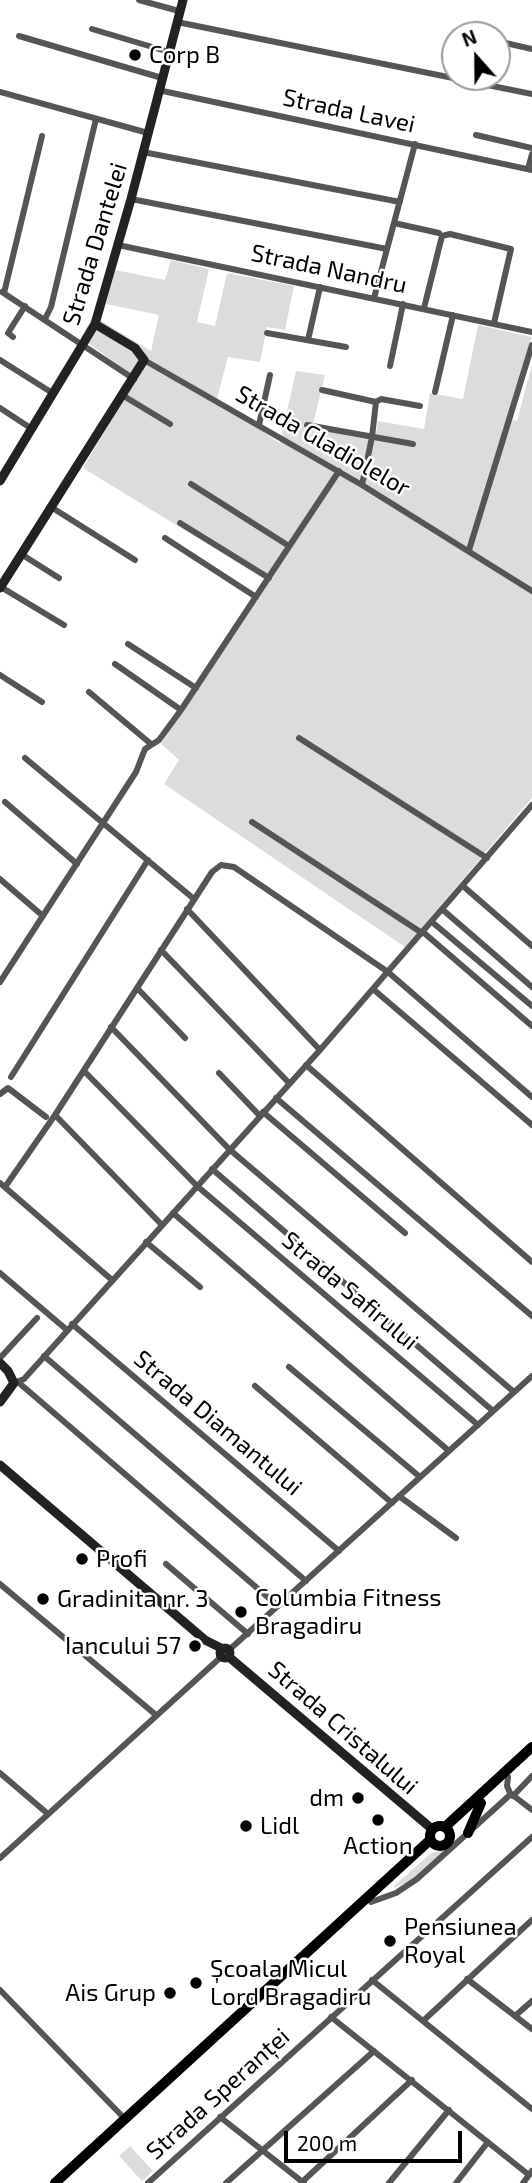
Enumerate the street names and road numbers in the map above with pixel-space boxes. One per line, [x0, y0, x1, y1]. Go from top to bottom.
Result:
street label: Strada Lavei [280, 83, 418, 139]
street label: Strada Dantelei [57, 159, 133, 329]
street label: Strada Nandru [248, 238, 410, 300]
street label: Strada Gladiolelor [231, 379, 415, 503]
street label: Strada Safirului [276, 1226, 424, 1356]
street label: Strada Diamantului [128, 1344, 308, 1502]
street label: Strada Cristalului [262, 1655, 424, 1801]
street label: Strada Speranței [141, 2022, 295, 2166]

